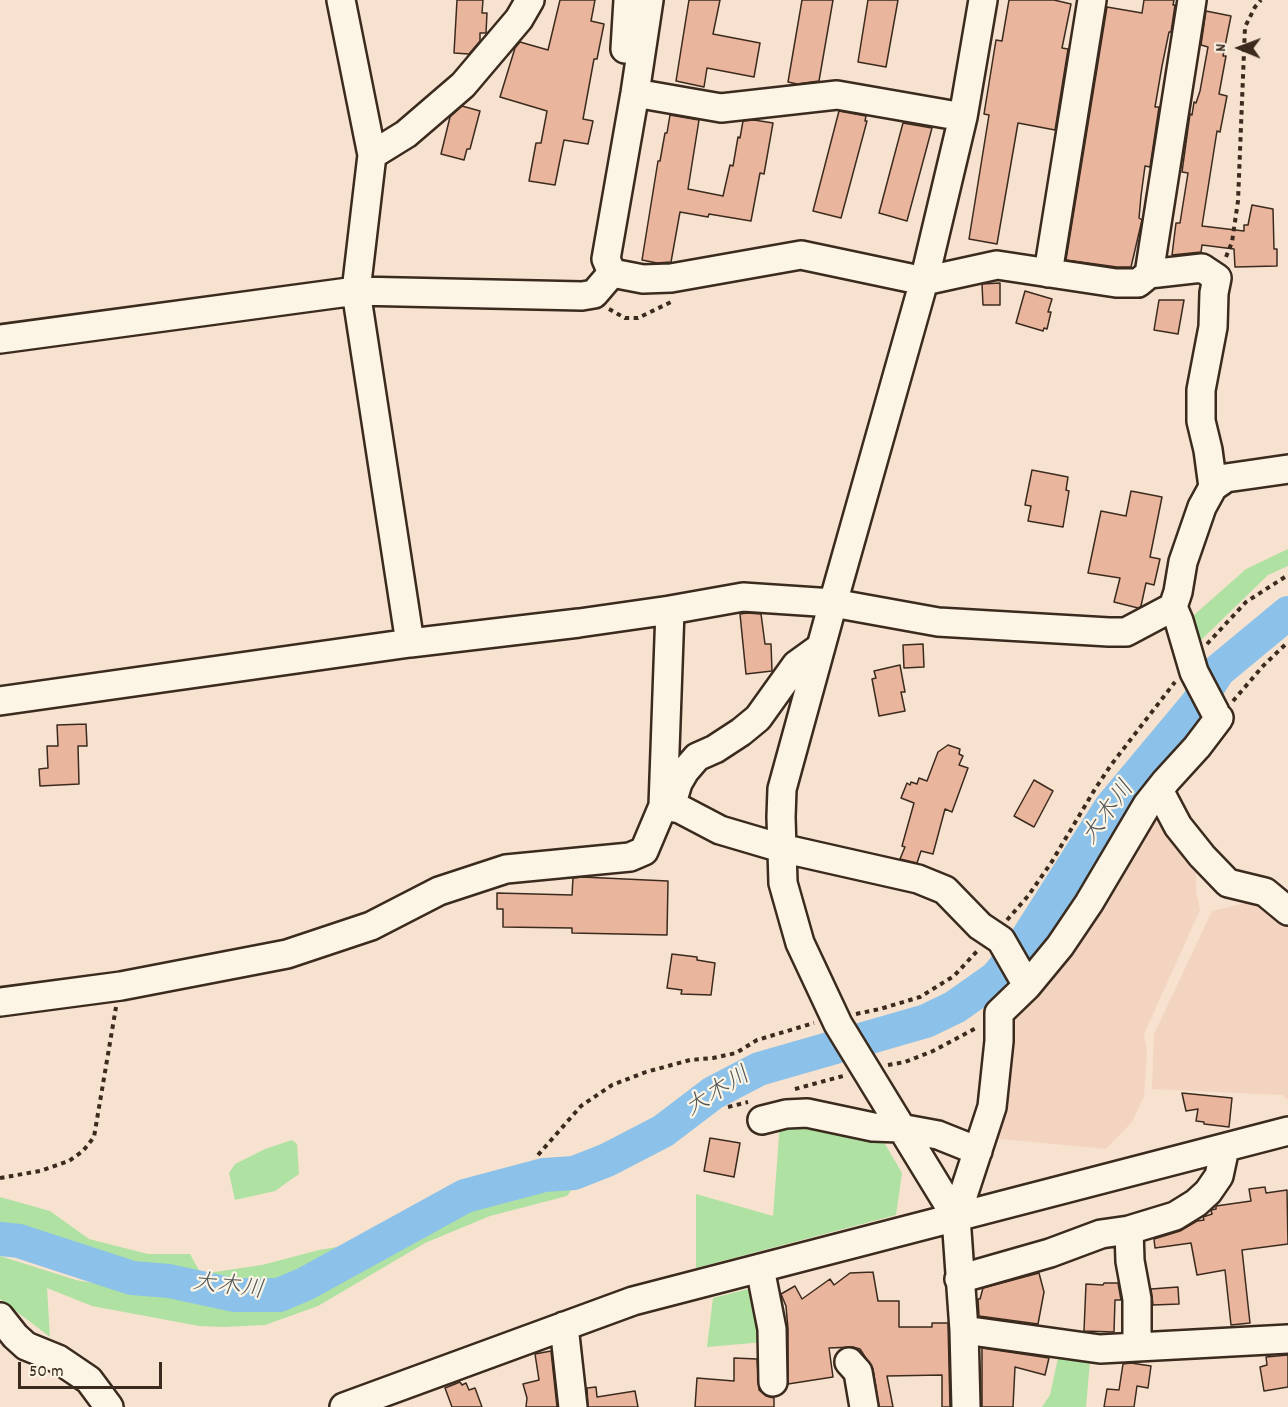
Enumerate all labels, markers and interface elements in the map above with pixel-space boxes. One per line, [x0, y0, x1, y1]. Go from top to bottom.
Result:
north arrow [1210, 18, 1270, 78]
text: N [1210, 44, 1233, 52]
water label: 大木川 [1077, 776, 1143, 852]
water label: 大木川 [681, 1063, 757, 1125]
water label: 大木川 [191, 1270, 265, 1308]
scale bar [21, 1350, 165, 1388]
text: 50 m [29, 1360, 64, 1385]

